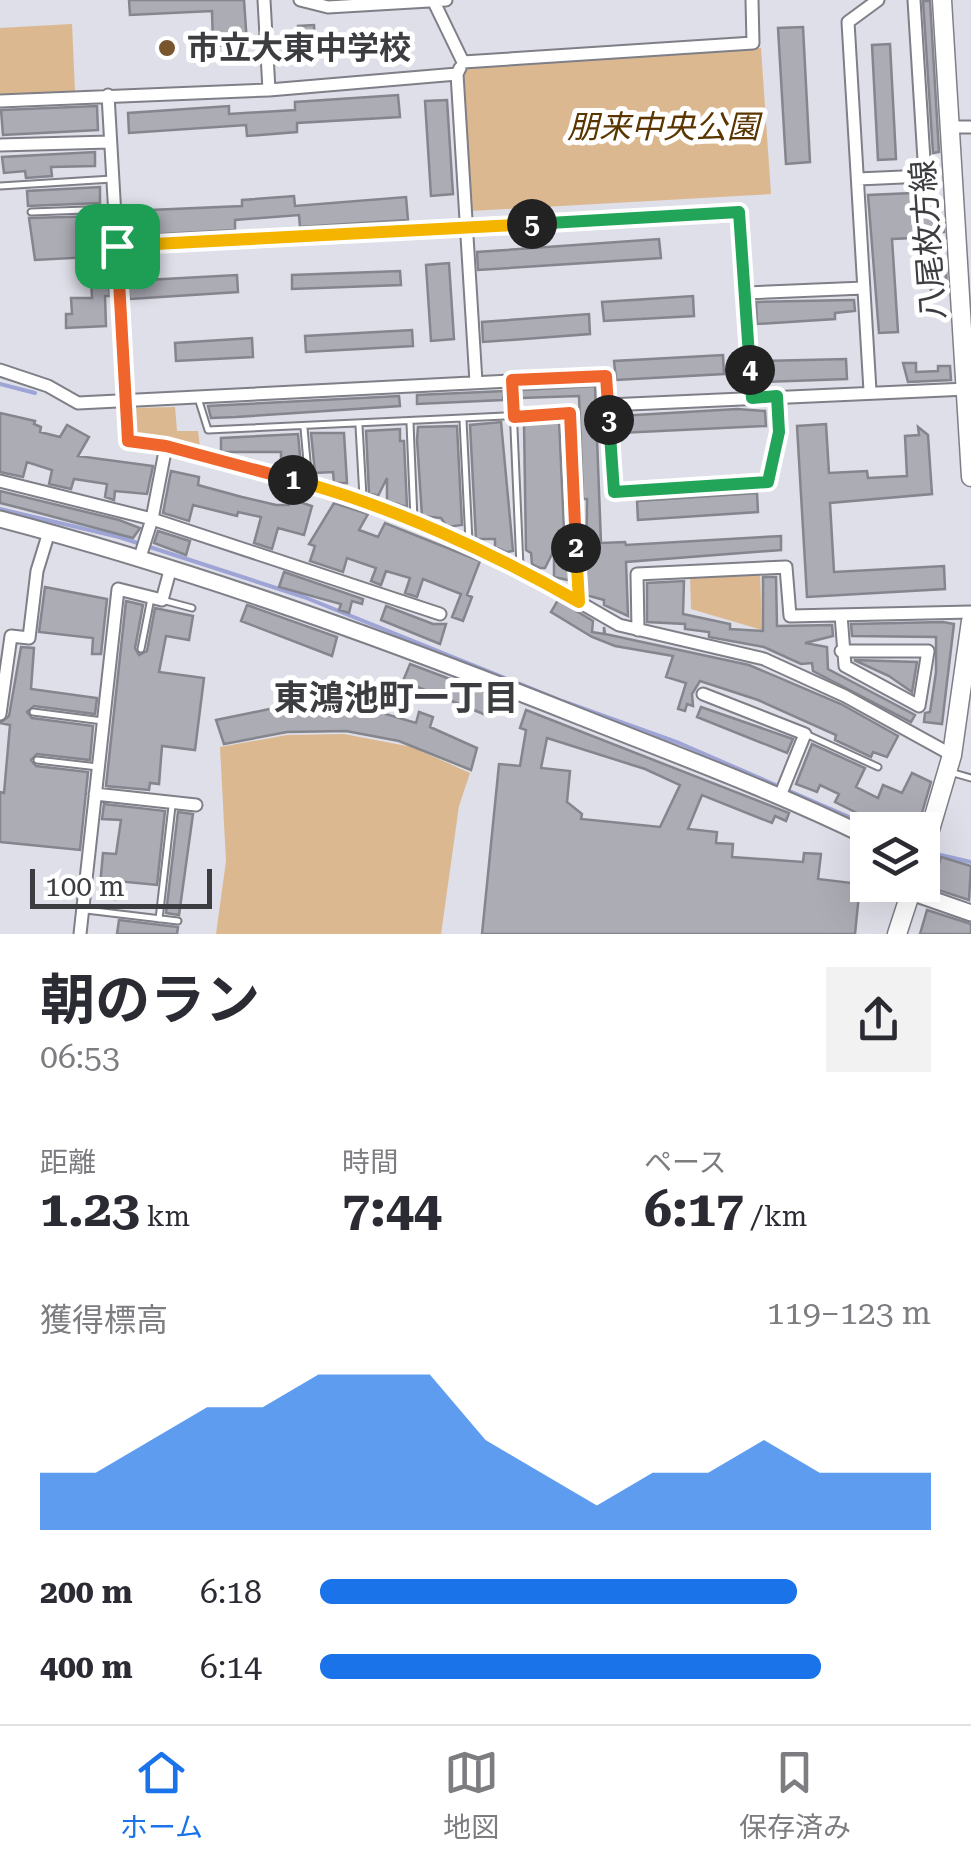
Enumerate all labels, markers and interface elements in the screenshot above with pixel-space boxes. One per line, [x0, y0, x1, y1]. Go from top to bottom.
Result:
place label: 市立大東中学校 [187, 29, 411, 67]
marker: 市立大東中学校 [156, 37, 178, 59]
park label: 朋来中央公園 [567, 108, 763, 146]
street label: 八尾枚方線 [903, 159, 953, 321]
pin: 5 [507, 199, 557, 249]
pin [75, 204, 160, 289]
text: 5 [524, 207, 540, 240]
icon: arrive [90, 219, 145, 274]
pin: 4 [725, 345, 775, 395]
text: 4 [742, 353, 758, 386]
pin: 3 [584, 395, 634, 445]
text: 3 [601, 403, 617, 436]
pin: 1 [268, 455, 318, 505]
text: 1 [285, 463, 301, 496]
pin: 2 [551, 523, 601, 573]
text: 2 [568, 531, 584, 564]
district label: 東鴻池町一丁目 [273, 678, 519, 719]
map controls [850, 812, 940, 902]
button: layers [850, 812, 940, 902]
scale bar [30, 864, 212, 908]
text: 100 m [45, 870, 125, 903]
button: share [826, 967, 931, 1072]
text: 朝のラン [40, 968, 260, 1032]
text: 06:53 [40, 1038, 120, 1076]
text: 距離 [40, 1146, 96, 1179]
text: 時間 [342, 1146, 398, 1179]
text: ペース [644, 1146, 727, 1179]
text: 1.23 [40, 1180, 140, 1238]
text: 7:44 [342, 1180, 442, 1238]
text: 6:17 [644, 1180, 744, 1238]
text: km [140, 1200, 190, 1233]
text: /km [744, 1200, 807, 1233]
text: 119–123 m [767, 1294, 931, 1332]
text: 獲得標高 [40, 1301, 168, 1339]
text: 200 m [40, 1573, 133, 1611]
text: 6:18 [200, 1573, 262, 1611]
text: 400 m [40, 1648, 133, 1686]
text: 6:14 [200, 1648, 262, 1686]
tab: ホーム [120, 1745, 203, 1845]
tab: 地図 [443, 1745, 499, 1845]
tab: 保存済み [739, 1745, 851, 1845]

